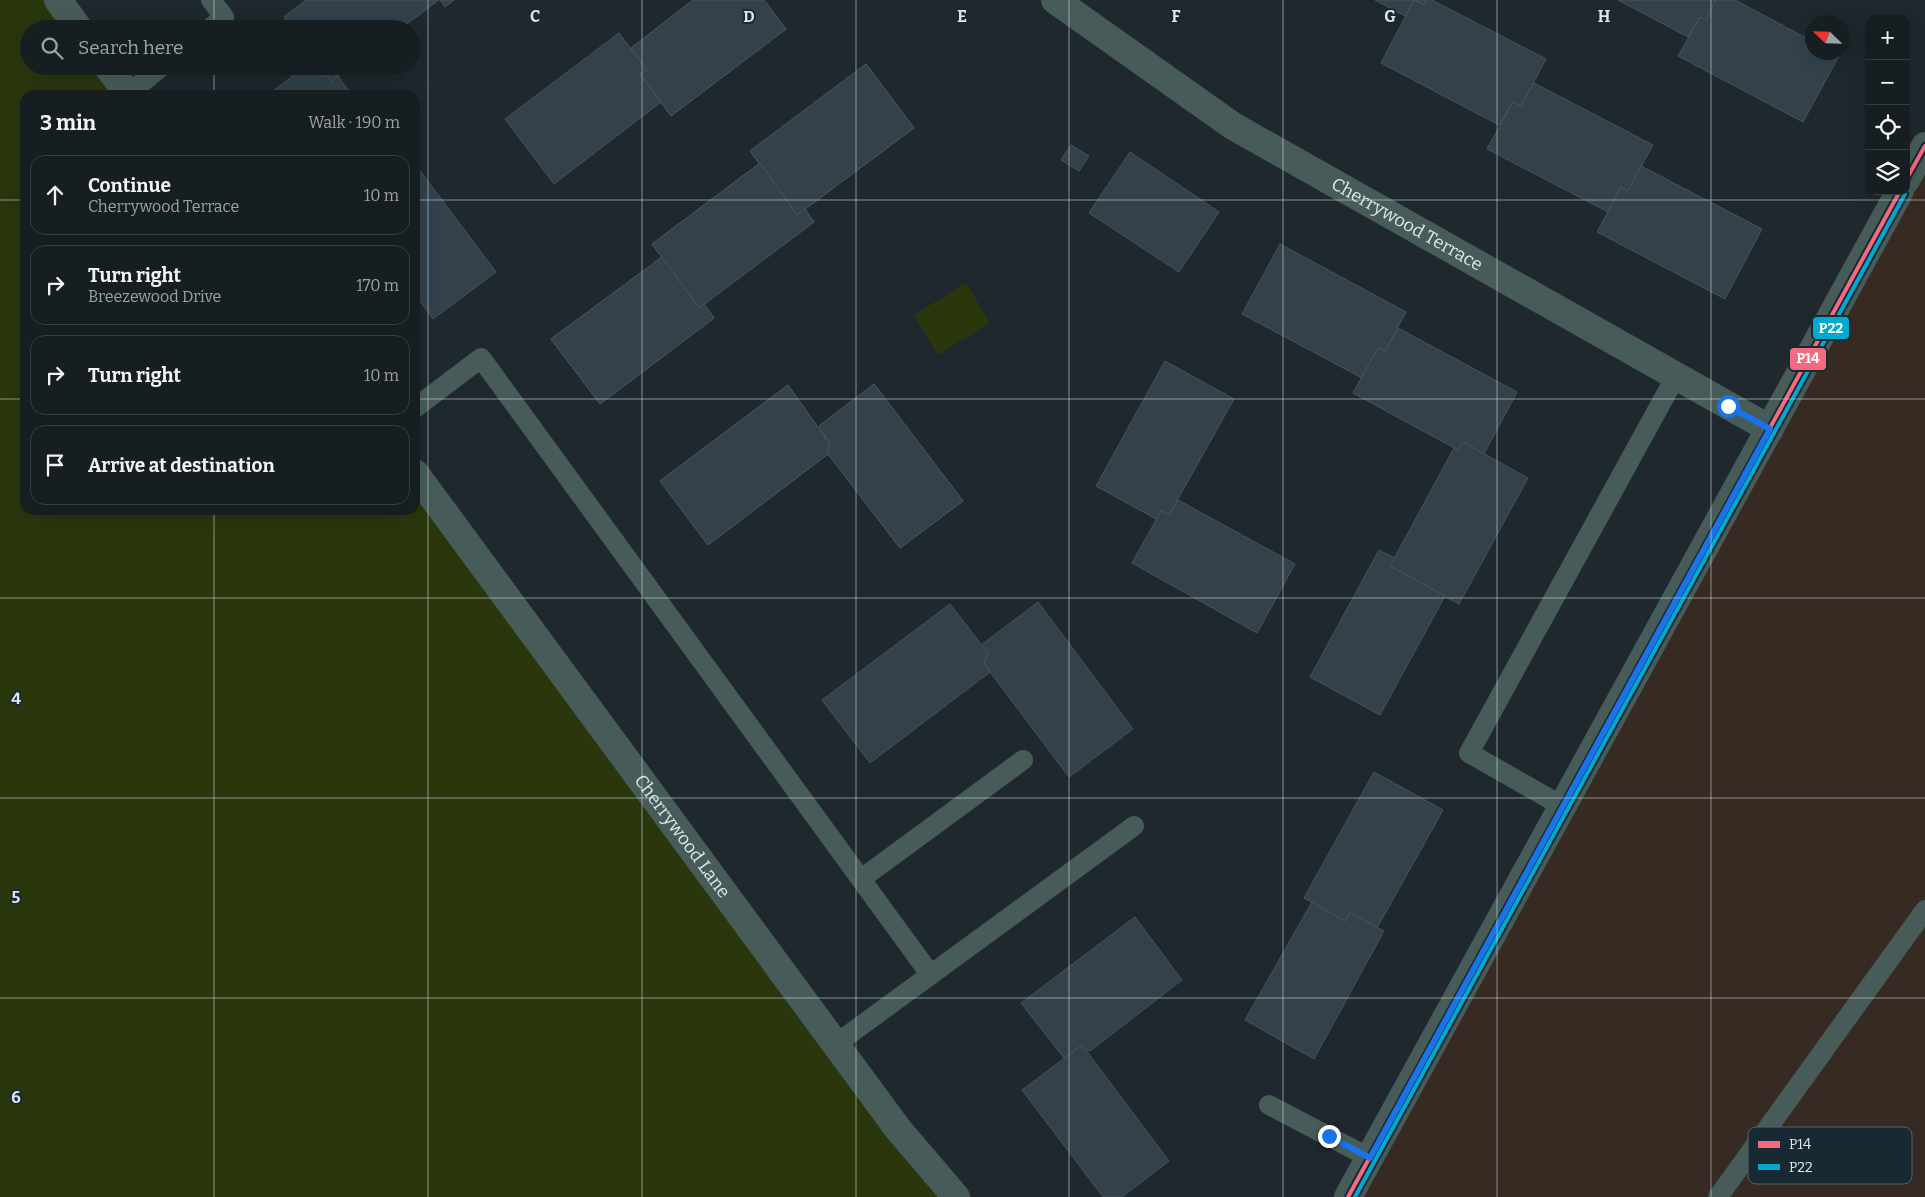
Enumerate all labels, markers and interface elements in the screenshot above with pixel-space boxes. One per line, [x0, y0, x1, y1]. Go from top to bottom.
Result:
text: C [530, 7, 540, 26]
text: D [743, 7, 755, 26]
text: E [957, 7, 967, 26]
text: F [1172, 7, 1181, 26]
text: G [1384, 7, 1396, 26]
text: H [1598, 7, 1611, 26]
north arrow [1805, 15, 1850, 60]
map controls [1865, 15, 1910, 195]
button: + [1865, 15, 1910, 60]
search box [20, 20, 420, 75]
icon: search [38, 34, 66, 62]
text: Search here [78, 36, 183, 59]
button: − [1865, 60, 1910, 105]
button: locate [1865, 105, 1910, 150]
text: 3 min [40, 110, 96, 136]
text: Walk · 190 m [308, 113, 400, 132]
button: layers [1865, 150, 1910, 195]
street label: Cherrywood Terrace [1328, 173, 1487, 276]
text: Continue [88, 174, 171, 197]
icon: ahead [41, 181, 69, 209]
text: 10 m [364, 186, 399, 205]
text: Cherrywood Terrace [88, 197, 239, 216]
text: Turn right [88, 264, 181, 287]
icon: right [41, 271, 69, 299]
text: 170 m [356, 276, 399, 295]
text: Breezewood Drive [88, 287, 221, 306]
line badge: P22 [1812, 316, 1850, 340]
text: P22 [1819, 320, 1843, 337]
line badge: P14 [1789, 347, 1827, 371]
text: P14 [1796, 350, 1820, 367]
icon: right [41, 361, 69, 389]
text: Turn right [88, 364, 181, 387]
text: 10 m [364, 366, 399, 385]
route start [1717, 395, 1740, 418]
icon: arrive [41, 451, 69, 479]
text: Arrive at destination [88, 454, 275, 477]
text: 4 [11, 689, 21, 708]
street label: Cherrywood Lane [630, 770, 735, 902]
text: 5 [12, 888, 21, 907]
text: 6 [11, 1088, 21, 1107]
route end [1318, 1125, 1341, 1148]
legend [1748, 1127, 1912, 1184]
text: P14 [1789, 1136, 1811, 1153]
text: P22 [1789, 1159, 1813, 1176]

